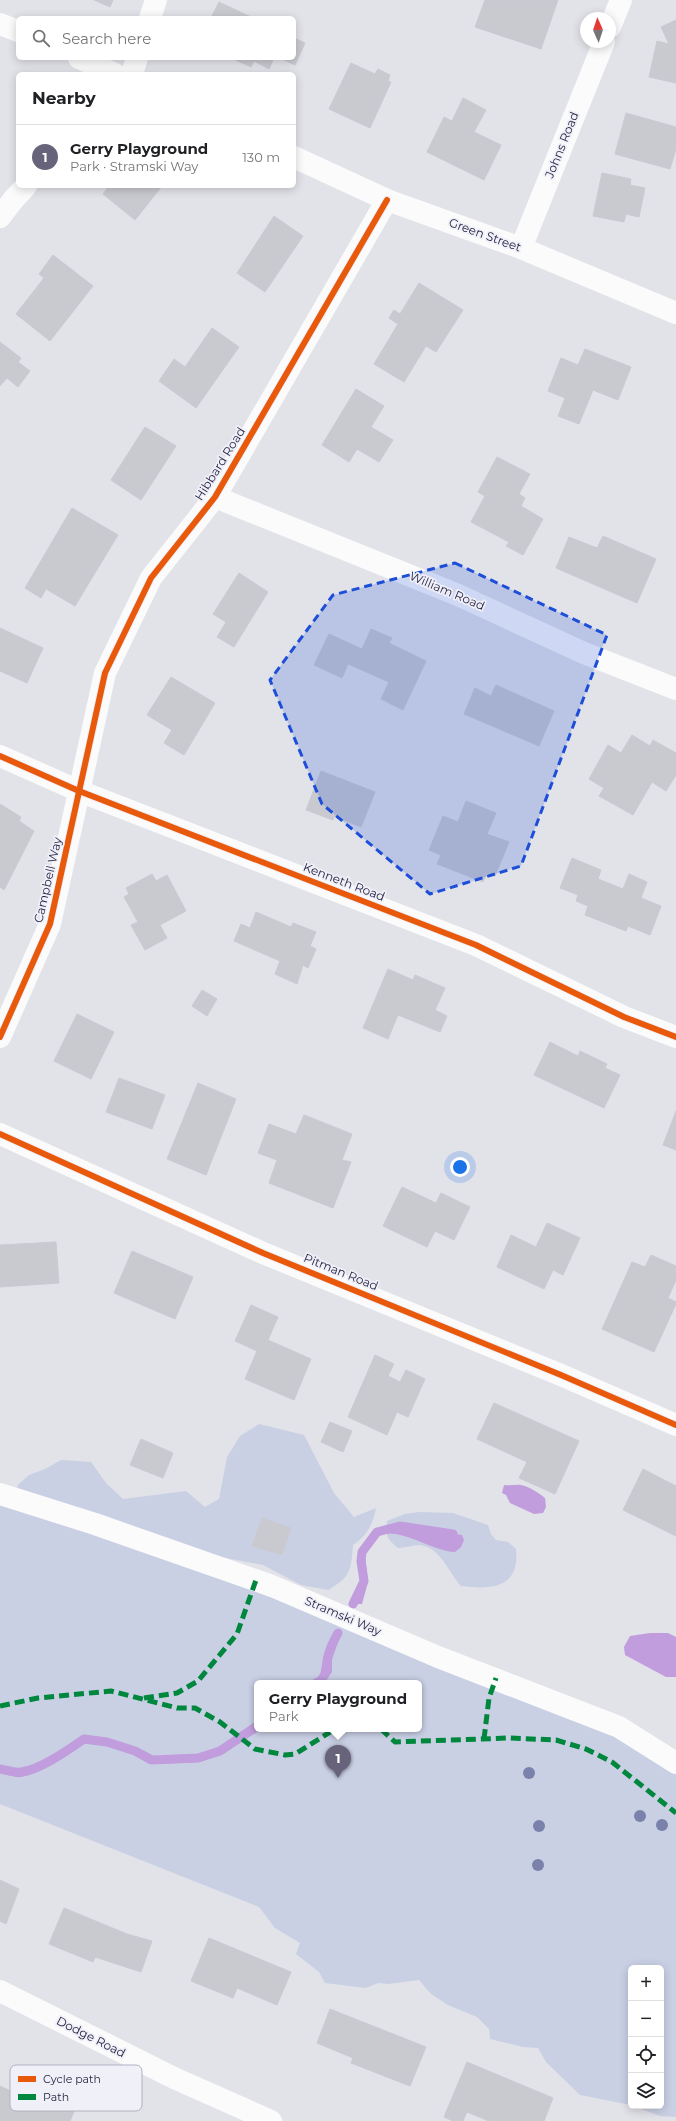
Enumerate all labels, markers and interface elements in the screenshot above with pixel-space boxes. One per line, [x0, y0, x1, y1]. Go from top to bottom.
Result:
north arrow [580, 12, 616, 48]
search box [16, 16, 296, 60]
icon: search [30, 27, 52, 49]
text: Search here [62, 29, 151, 48]
text: Nearby [32, 88, 96, 108]
street label: Johns Road [541, 109, 582, 181]
text: Gerry Playground [70, 139, 208, 158]
text: 1 [42, 149, 48, 165]
text: 130 m [242, 149, 280, 165]
text: Park · Stramski Way [70, 158, 198, 174]
street label: Green Street [447, 214, 524, 255]
street label: Hibbard Road [191, 424, 248, 503]
street label: William Road [407, 568, 487, 613]
street label: Campbell Way [30, 835, 65, 924]
street label: Kenneth Road [301, 859, 387, 904]
your location [450, 1157, 470, 1177]
street label: Pitman Road [302, 1250, 381, 1293]
street label: Stramski Way [303, 1593, 384, 1639]
popup [254, 1680, 422, 1732]
text: Gerry Playground [269, 1689, 407, 1708]
text: Park [269, 1708, 299, 1724]
pin: 1 [325, 1745, 351, 1778]
map controls [628, 1965, 664, 2109]
button: + [628, 1965, 664, 2001]
button: − [628, 2001, 664, 2037]
street label: Dodge Road [54, 2013, 128, 2060]
button: locate [628, 2037, 664, 2073]
legend [10, 2065, 142, 2111]
text: Cycle path [43, 2072, 101, 2086]
button: layers [628, 2073, 664, 2109]
text: Path [43, 2090, 69, 2104]

